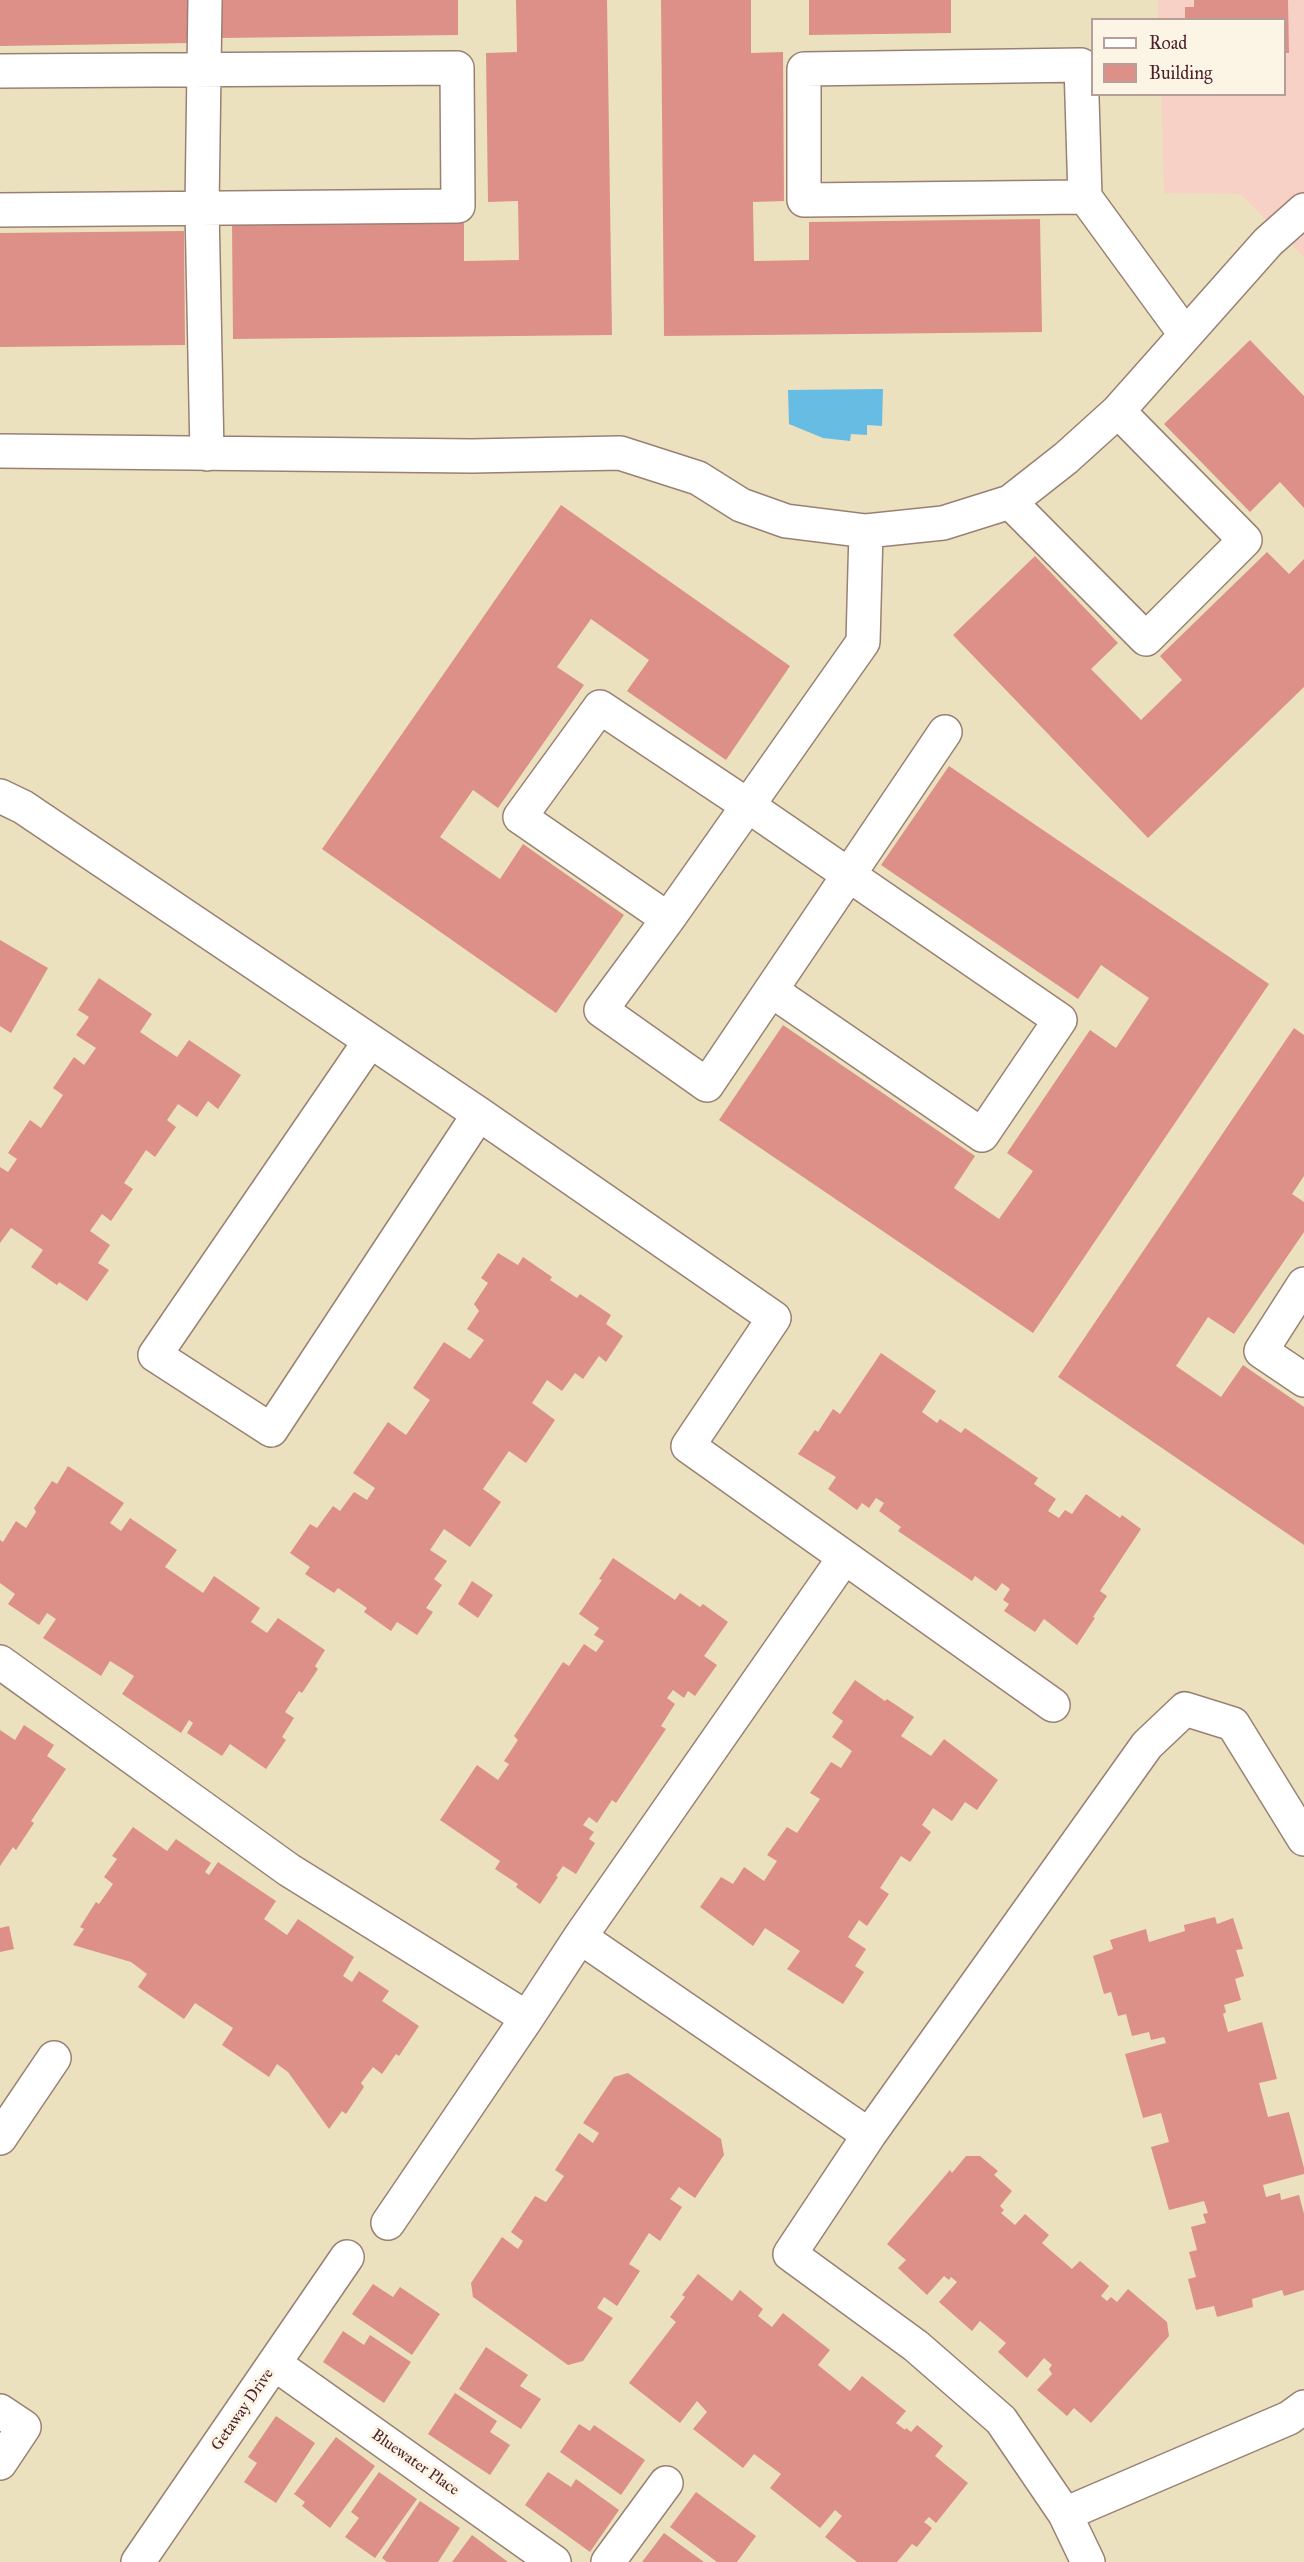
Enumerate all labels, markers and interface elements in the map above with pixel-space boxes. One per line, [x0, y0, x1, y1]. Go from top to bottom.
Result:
legend [1091, 18, 1286, 96]
text: Road [1149, 32, 1187, 54]
text: Building [1149, 62, 1212, 84]
street label: Getaway Drive [208, 2365, 278, 2455]
street label: Bluewater Place [367, 2426, 463, 2500]

